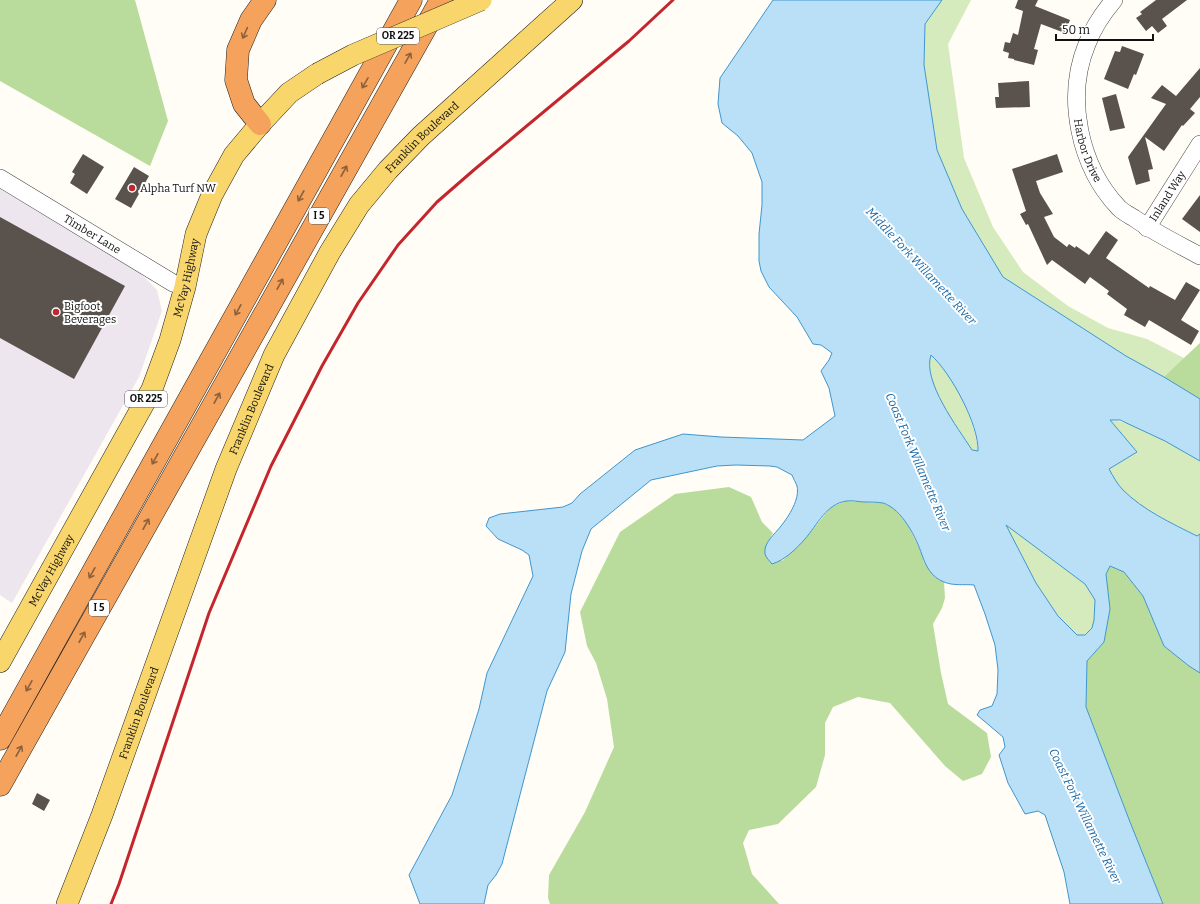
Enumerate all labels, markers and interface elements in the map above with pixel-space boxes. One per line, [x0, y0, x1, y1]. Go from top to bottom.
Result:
scale bar [1056, 16, 1153, 42]
text: 50 m [1062, 23, 1091, 37]
one-way arrow [241, 27, 248, 39]
road number: OR 225 [377, 28, 419, 44]
one-way arrow [405, 52, 412, 64]
one-way arrow [360, 77, 368, 89]
street label: Franklin Boulevard [382, 98, 462, 175]
street label: Harbor Drive [1071, 118, 1105, 184]
one-way arrow [341, 165, 349, 177]
street label: Inland Way [1146, 168, 1188, 224]
place label: Alpha Turf NW [140, 182, 217, 195]
marker: Alpha Turf NW [127, 183, 137, 193]
one-way arrow [297, 190, 305, 202]
water label: Middle Fork Willamette River [863, 204, 980, 328]
road number: I 5 [309, 208, 329, 224]
street label: Timber Lane [61, 212, 123, 256]
street label: McVay Highway [170, 237, 201, 319]
one-way arrow [277, 278, 285, 290]
place label: Bigfoot Beverages [64, 300, 116, 326]
one-way arrow [234, 304, 242, 316]
marker: Bigfoot Beverages [51, 307, 61, 317]
street label: Franklin Boulevard [226, 362, 276, 457]
road number: OR 225 [125, 391, 167, 407]
water label: Coast Fork Willamette River [882, 391, 954, 534]
one-way arrow [213, 392, 221, 404]
one-way arrow [151, 453, 159, 465]
one-way arrow [142, 518, 150, 530]
street label: McVay Highway [26, 532, 76, 609]
one-way arrow [88, 567, 96, 579]
road number: I 5 [89, 600, 109, 616]
one-way arrow [79, 632, 87, 644]
street label: Franklin Boulevard [116, 665, 161, 761]
one-way arrow [25, 680, 33, 692]
one-way arrow [16, 745, 23, 757]
water label: Coast Fork Willamette River [1046, 746, 1124, 887]

